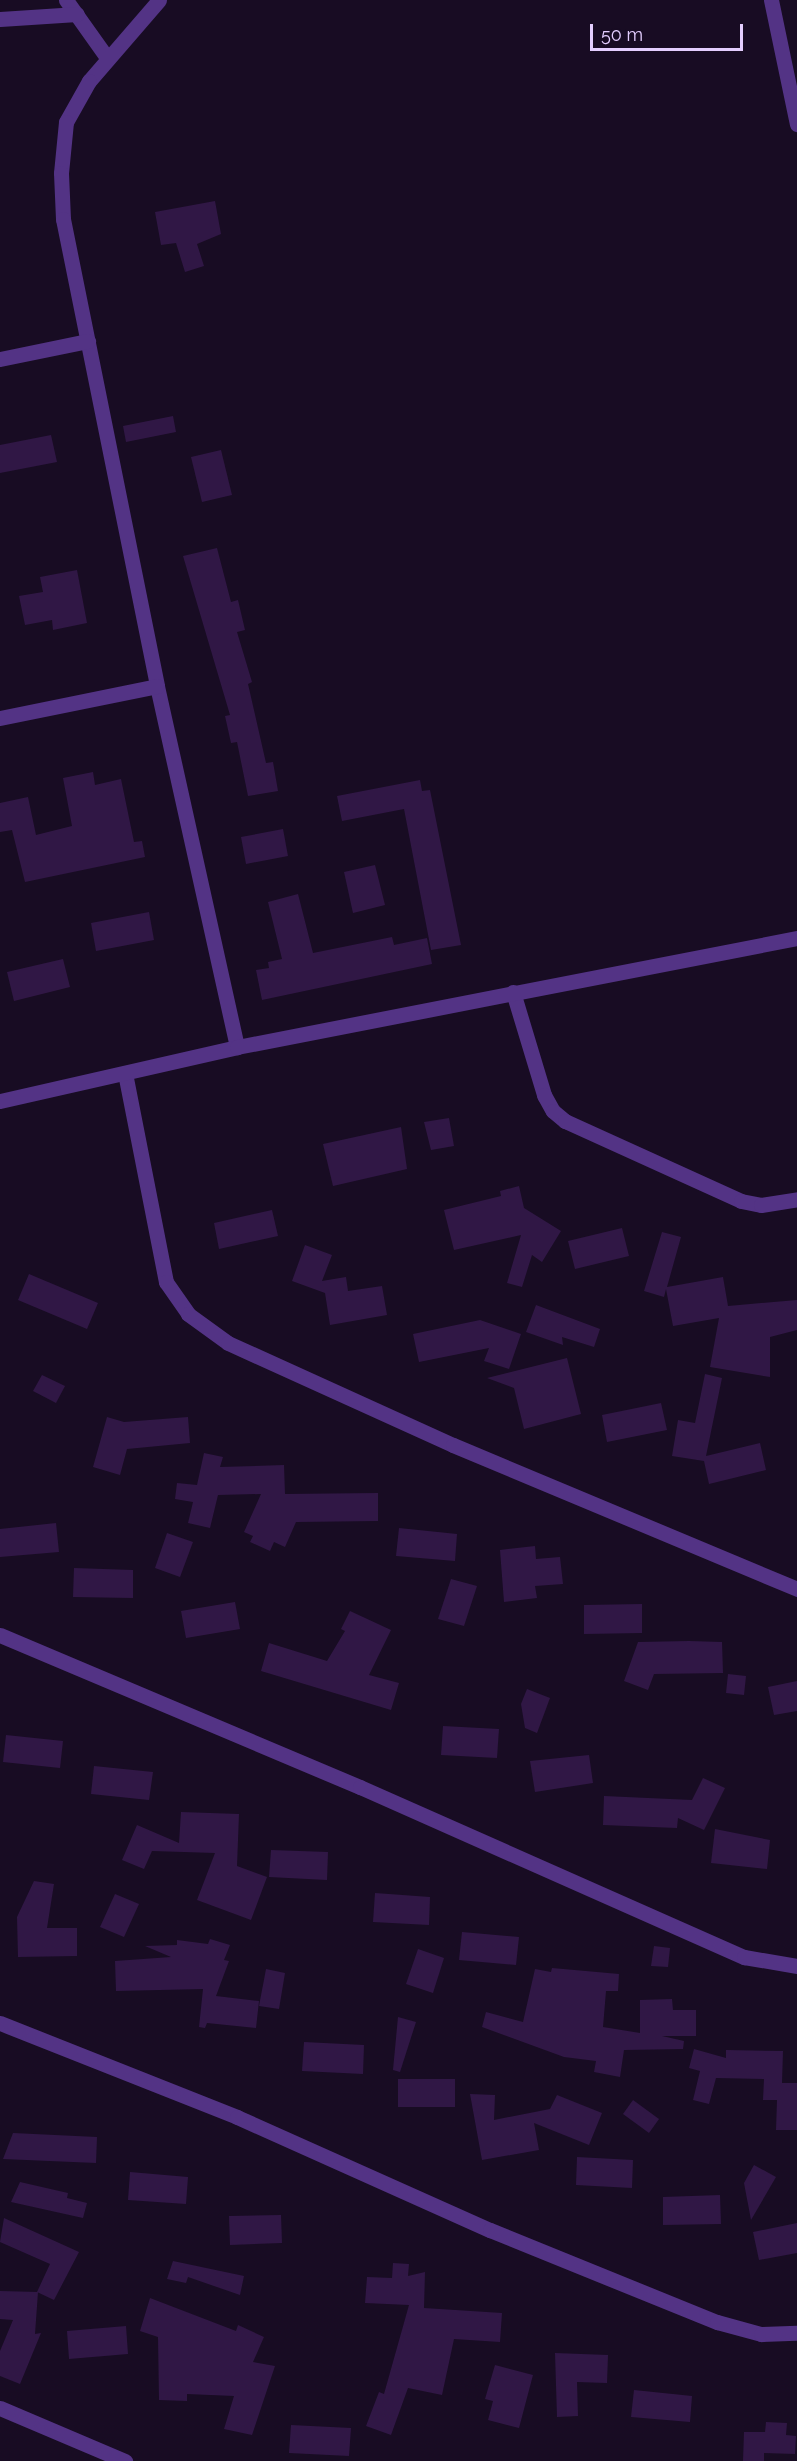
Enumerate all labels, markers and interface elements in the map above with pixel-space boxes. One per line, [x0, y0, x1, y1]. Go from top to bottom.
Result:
scale bar [593, 12, 746, 50]
text: 50 m [601, 24, 643, 45]

